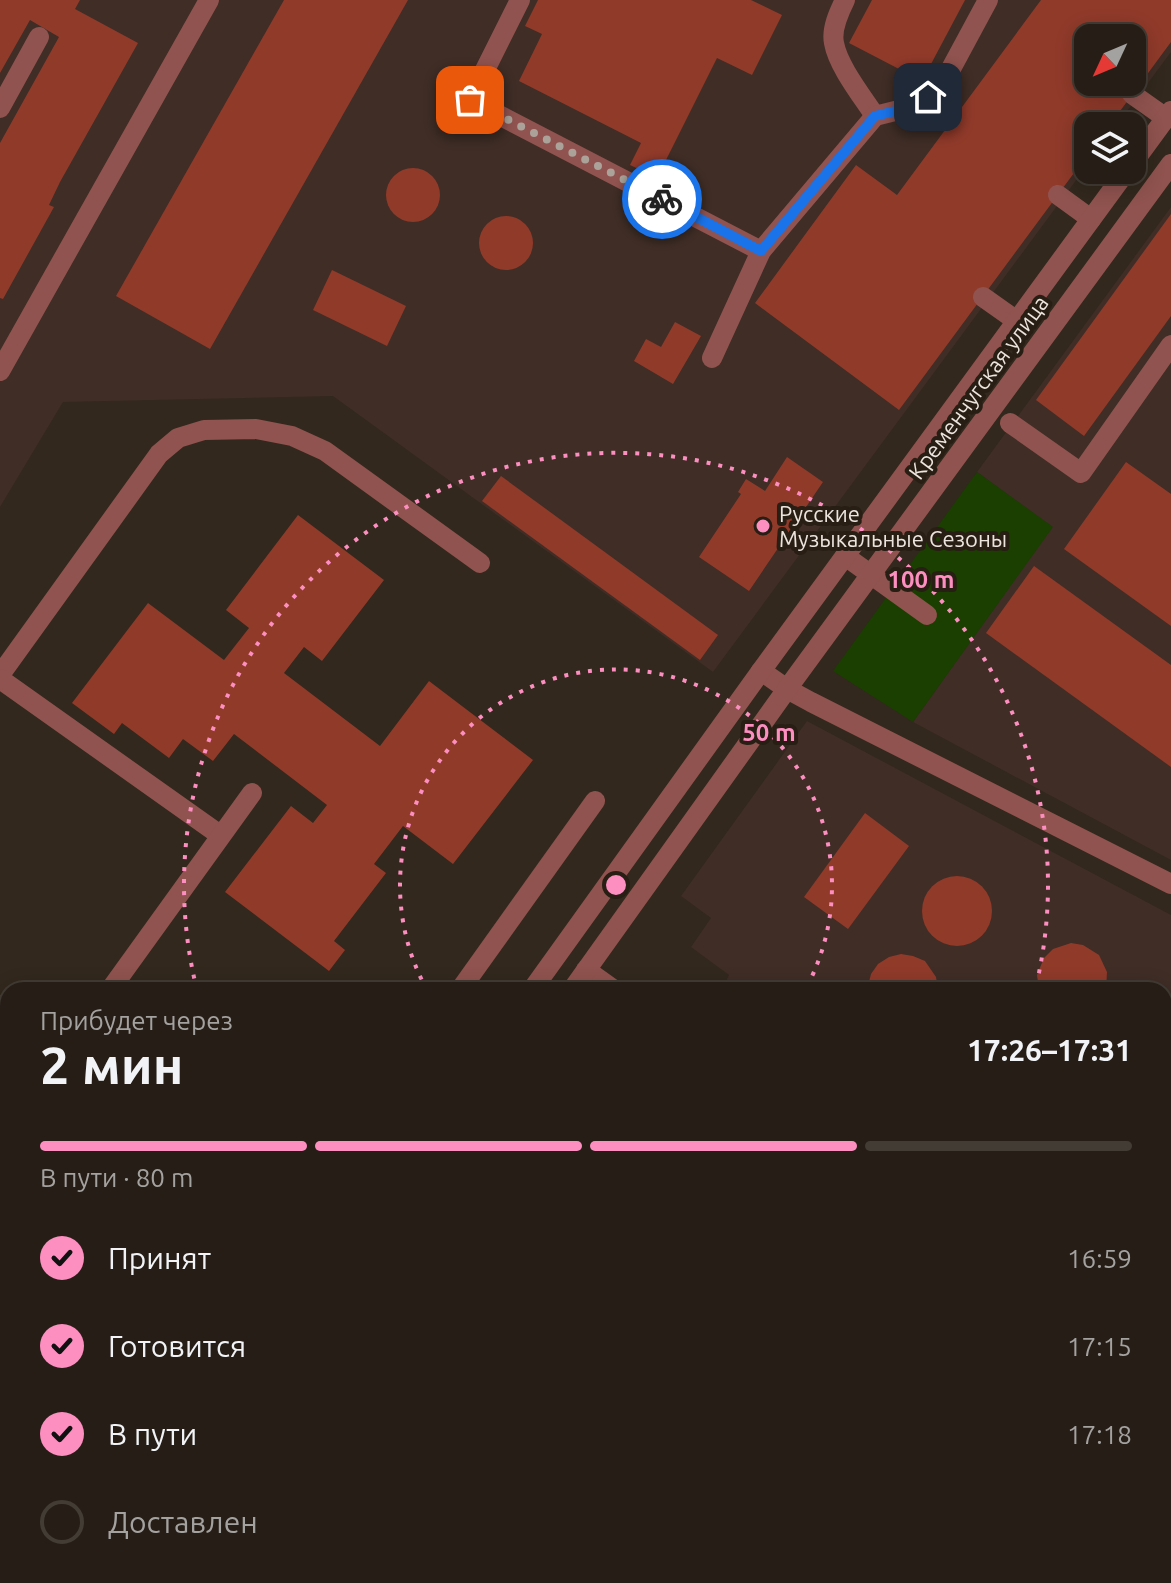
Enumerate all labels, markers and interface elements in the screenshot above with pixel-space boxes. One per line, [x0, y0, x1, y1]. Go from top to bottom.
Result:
north arrow [1074, 24, 1146, 96]
map controls [1074, 24, 1146, 184]
pin [894, 63, 962, 131]
pin [436, 66, 504, 134]
icon: home [906, 75, 950, 119]
icon: bag [448, 78, 492, 122]
button: layers [1074, 112, 1146, 184]
courier [622, 159, 702, 239]
icon: bike [640, 177, 684, 221]
street label: Кременчугская улица [903, 291, 1053, 483]
place label: Русские Музыкальные Сезоны [779, 501, 1007, 551]
marker: Русские Музыкальные Сезоны [754, 517, 772, 535]
text: 100 m [888, 566, 954, 593]
text: 50 m [742, 719, 796, 746]
centre of rings [602, 871, 630, 899]
text: Прибудет через [40, 1006, 233, 1035]
text: 17:26–17:31 [967, 1033, 1132, 1067]
text: 2 мин [40, 1036, 183, 1094]
text: В пути · 80 m [40, 1163, 193, 1192]
icon: check [40, 1236, 84, 1280]
text: Принят [108, 1241, 211, 1275]
text: 16:59 [1067, 1244, 1132, 1273]
icon: check [40, 1324, 84, 1368]
text: Готовится [108, 1329, 246, 1363]
text: 17:15 [1067, 1332, 1132, 1361]
icon: check [40, 1412, 84, 1456]
text: В пути [108, 1417, 197, 1451]
text: 17:18 [1067, 1420, 1132, 1449]
text: Доставлен [108, 1505, 258, 1539]

